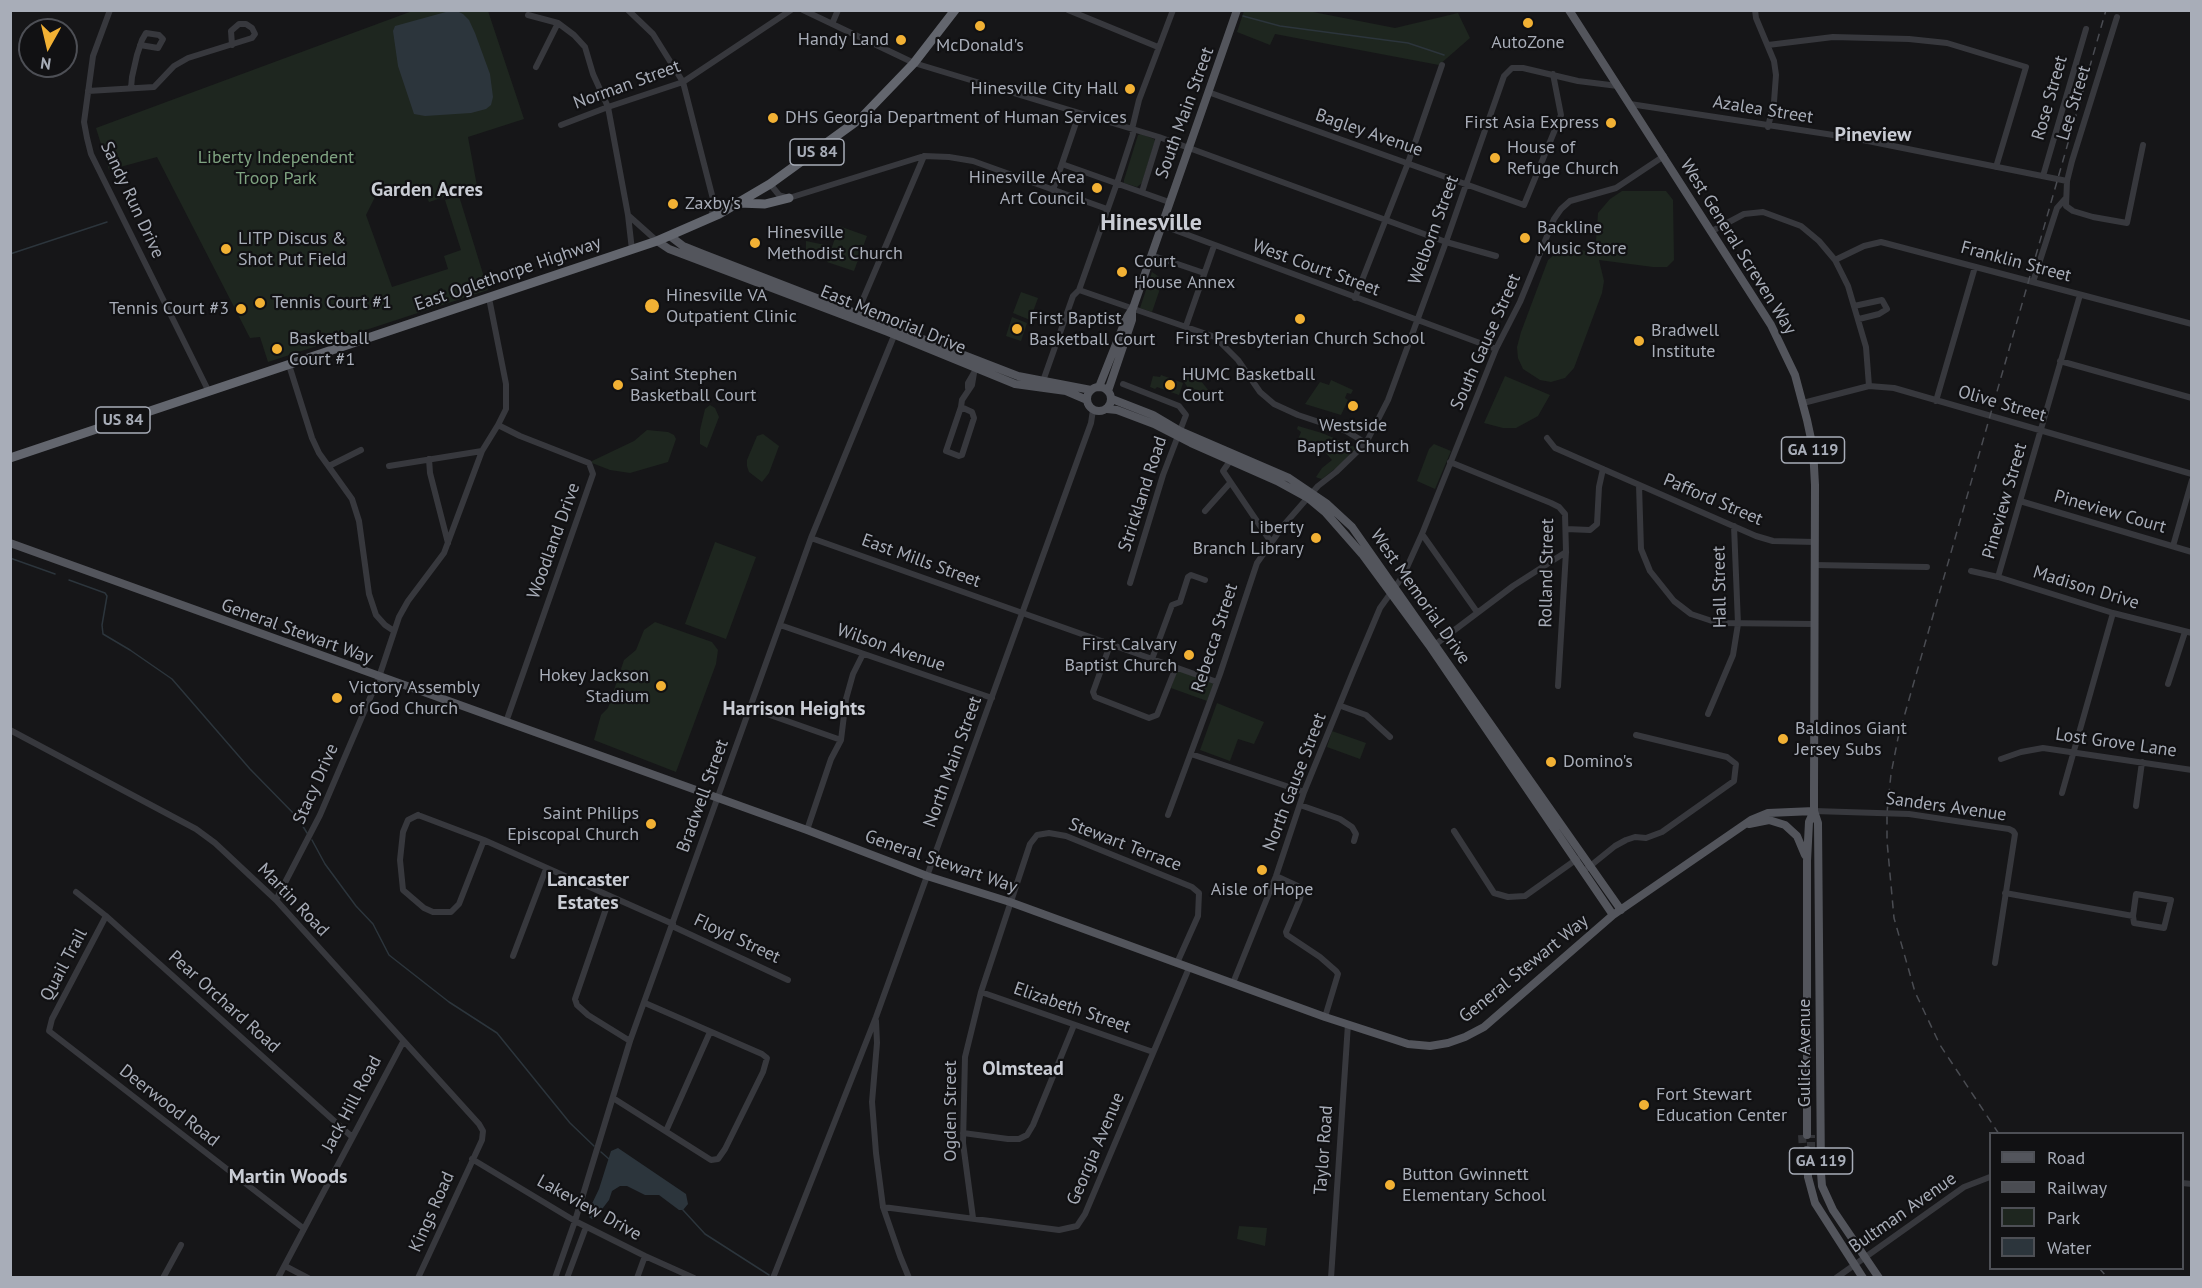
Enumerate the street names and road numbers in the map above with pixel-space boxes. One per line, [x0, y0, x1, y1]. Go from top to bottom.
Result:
street label: South Main Street [1151, 44, 1219, 182]
street label: Rose Street [2028, 53, 2072, 143]
street label: Norman Street [571, 56, 683, 114]
street label: Lee Street [2052, 63, 2096, 143]
street label: Azalea Street [1711, 91, 1815, 129]
street label: Bagley Avenue [1312, 104, 1426, 162]
street label: Sandy Run Drive [95, 138, 169, 262]
road number: US 84 [790, 139, 844, 165]
street label: West General Screven Way [1675, 155, 1801, 339]
street label: Welborn Street [1404, 172, 1464, 288]
street label: East Oglethorpe Highway [412, 232, 604, 316]
street label: West Court Street [1249, 235, 1383, 301]
street label: Franklin Street [1958, 237, 2074, 287]
street label: South Gause Street [1446, 271, 1526, 413]
street label: East Memorial Drive [817, 281, 969, 359]
street label: Olive Street [1955, 381, 2049, 427]
road number: US 84 [96, 407, 150, 433]
street label: Strickland Road [1114, 434, 1172, 554]
road number: GA 119 [1782, 437, 1844, 463]
street label: Pineview Street [1978, 440, 2032, 562]
street label: Pafford Street [1660, 469, 1766, 531]
street label: Woodland Drive [523, 480, 585, 602]
street label: Pineview Court [2051, 486, 2169, 538]
street label: Rolland Street [1535, 518, 1559, 628]
street label: West Memorial Drive [1365, 525, 1475, 669]
street label: East Mills Street [859, 529, 983, 593]
street label: Hall Street [1708, 546, 1732, 628]
street label: Madison Drive [2030, 562, 2142, 614]
street label: Rebecca Street [1187, 581, 1243, 695]
street label: General Stewart Way [218, 595, 376, 669]
street label: Wilson Avenue [834, 619, 948, 677]
street label: North Main Street [919, 694, 987, 830]
street label: North Gause Street [1259, 710, 1331, 854]
street label: Lost Grove Lane [2054, 724, 2178, 762]
street label: Bradwell Street [673, 737, 733, 855]
street label: Stacy Drive [289, 740, 343, 828]
street label: Sanders Avenue [1884, 788, 2008, 826]
street label: Stewart Terrace [1066, 814, 1184, 876]
street label: General Stewart Way [862, 826, 1020, 898]
street label: Martin Road [253, 859, 333, 941]
street label: Floyd Street [690, 910, 784, 968]
street label: General Stewart Way [1455, 910, 1593, 1028]
street label: Quail Trail [36, 925, 92, 1005]
street label: Pear Orchard Road [164, 946, 284, 1058]
street label: Elizabeth Street [1011, 978, 1133, 1038]
street label: Gulick Avenue [1794, 999, 1816, 1107]
street label: Jack Hill Road [318, 1052, 386, 1156]
street label: Deerwood Road [115, 1060, 223, 1152]
street label: Ogden Street [940, 1060, 962, 1162]
street label: Georgia Avenue [1063, 1089, 1129, 1209]
street label: Taylor Road [1310, 1105, 1338, 1195]
road number: GA 119 [1790, 1148, 1852, 1174]
street label: Kings Road [405, 1168, 459, 1256]
street label: Bultman Avenue [1845, 1168, 1961, 1258]
street label: Lakeview Drive [533, 1170, 645, 1246]

